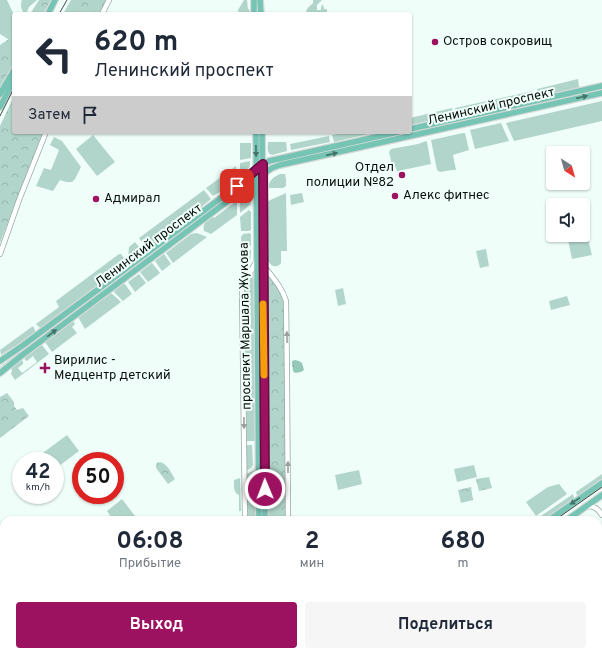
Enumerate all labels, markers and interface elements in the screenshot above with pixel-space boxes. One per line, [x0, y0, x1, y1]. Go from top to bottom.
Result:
text: 620 m [94, 25, 178, 61]
icon: left [28, 28, 80, 80]
place label: Остров сокровищ [443, 34, 552, 50]
marker: Остров сокровищ [430, 37, 440, 47]
text: Ленинский проспект [94, 60, 274, 83]
street label: Ленинский проспект [426, 85, 556, 129]
one-way arrow [575, 94, 588, 100]
icon: arrive [79, 104, 101, 126]
text: Затем [28, 106, 71, 125]
one-way arrow [253, 145, 259, 158]
north arrow [546, 146, 590, 190]
map controls [546, 146, 590, 242]
one-way arrow [326, 150, 338, 156]
place label: Отдел полиции №82 [306, 160, 394, 191]
pin [220, 169, 254, 203]
marker: Отдел полиции №82 [397, 170, 407, 180]
icon: arrive [226, 175, 248, 197]
place label: Алекс фитнес [403, 188, 490, 204]
place label: Адмирал [104, 191, 160, 207]
marker: Алекс фитнес [390, 191, 400, 201]
marker: Адмирал [91, 194, 101, 204]
button: sound [546, 198, 590, 242]
street label: Ленинский проспект [92, 201, 206, 291]
street label: проспект Маршала Жукова [237, 242, 255, 410]
one-way arrow [47, 329, 57, 337]
one-way arrow [284, 330, 290, 343]
place label: Вирилис - Медцентр детский [54, 353, 171, 384]
marker: Вирилис - Медцентр детский [39, 362, 51, 374]
one-way arrow [241, 417, 247, 430]
speed limit sign: 50 [72, 452, 124, 504]
text: 42 [25, 460, 51, 486]
one-way arrow [285, 460, 291, 473]
position arrow [244, 468, 286, 510]
text: km/h [26, 481, 50, 494]
one-way arrow [570, 497, 581, 505]
text: 06:08 [116, 527, 184, 557]
text: 2 [305, 527, 319, 557]
text: 680 [440, 527, 486, 557]
text: Прибытие [119, 556, 181, 572]
text: мин [300, 556, 324, 572]
text: m [458, 556, 469, 572]
button: Выход [16, 602, 297, 648]
button: Поделиться [305, 602, 586, 648]

